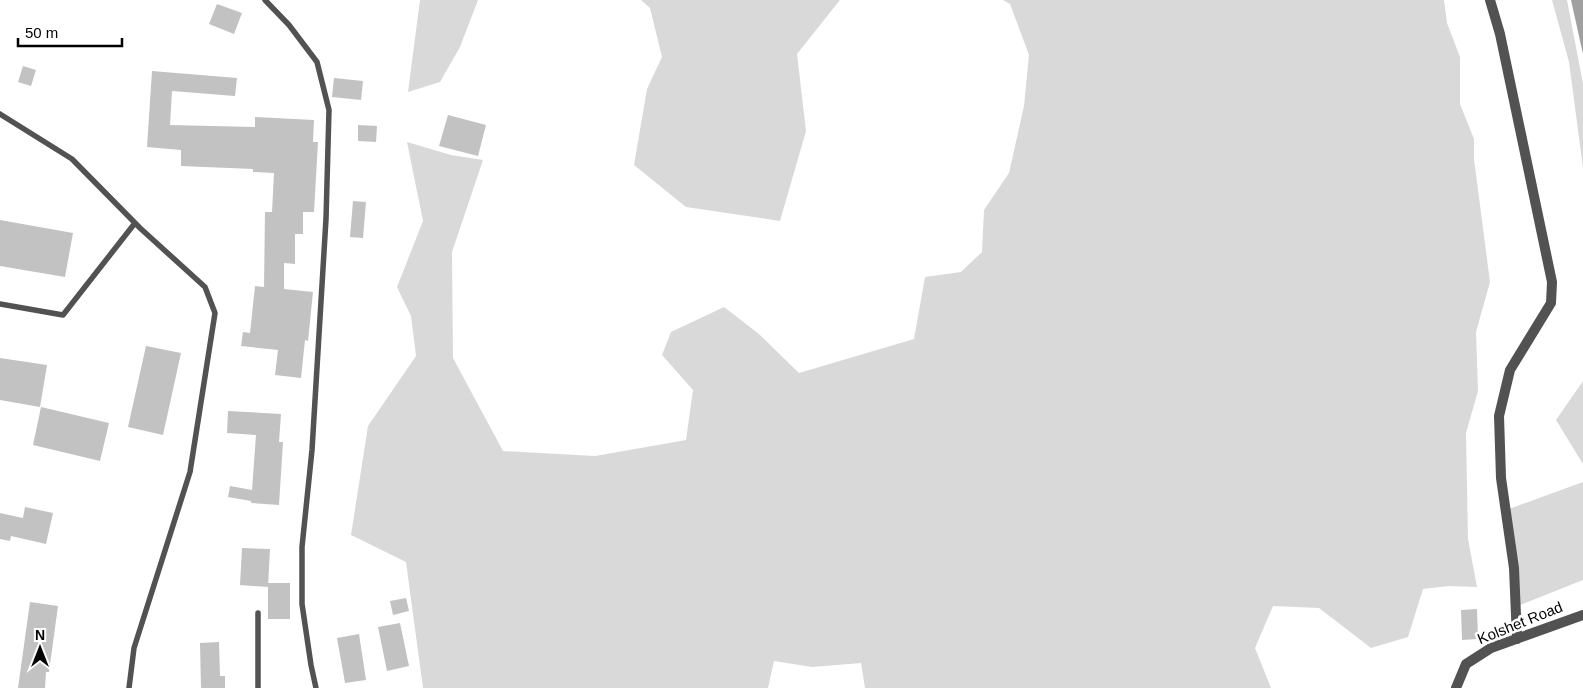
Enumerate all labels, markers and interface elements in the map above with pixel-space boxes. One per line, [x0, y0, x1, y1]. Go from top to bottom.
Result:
scale bar [18, 15, 121, 47]
text: 50 m [25, 24, 58, 41]
street label: Kolshet Road [1475, 598, 1565, 647]
north arrow [15, 623, 65, 673]
text: N [35, 627, 45, 643]

